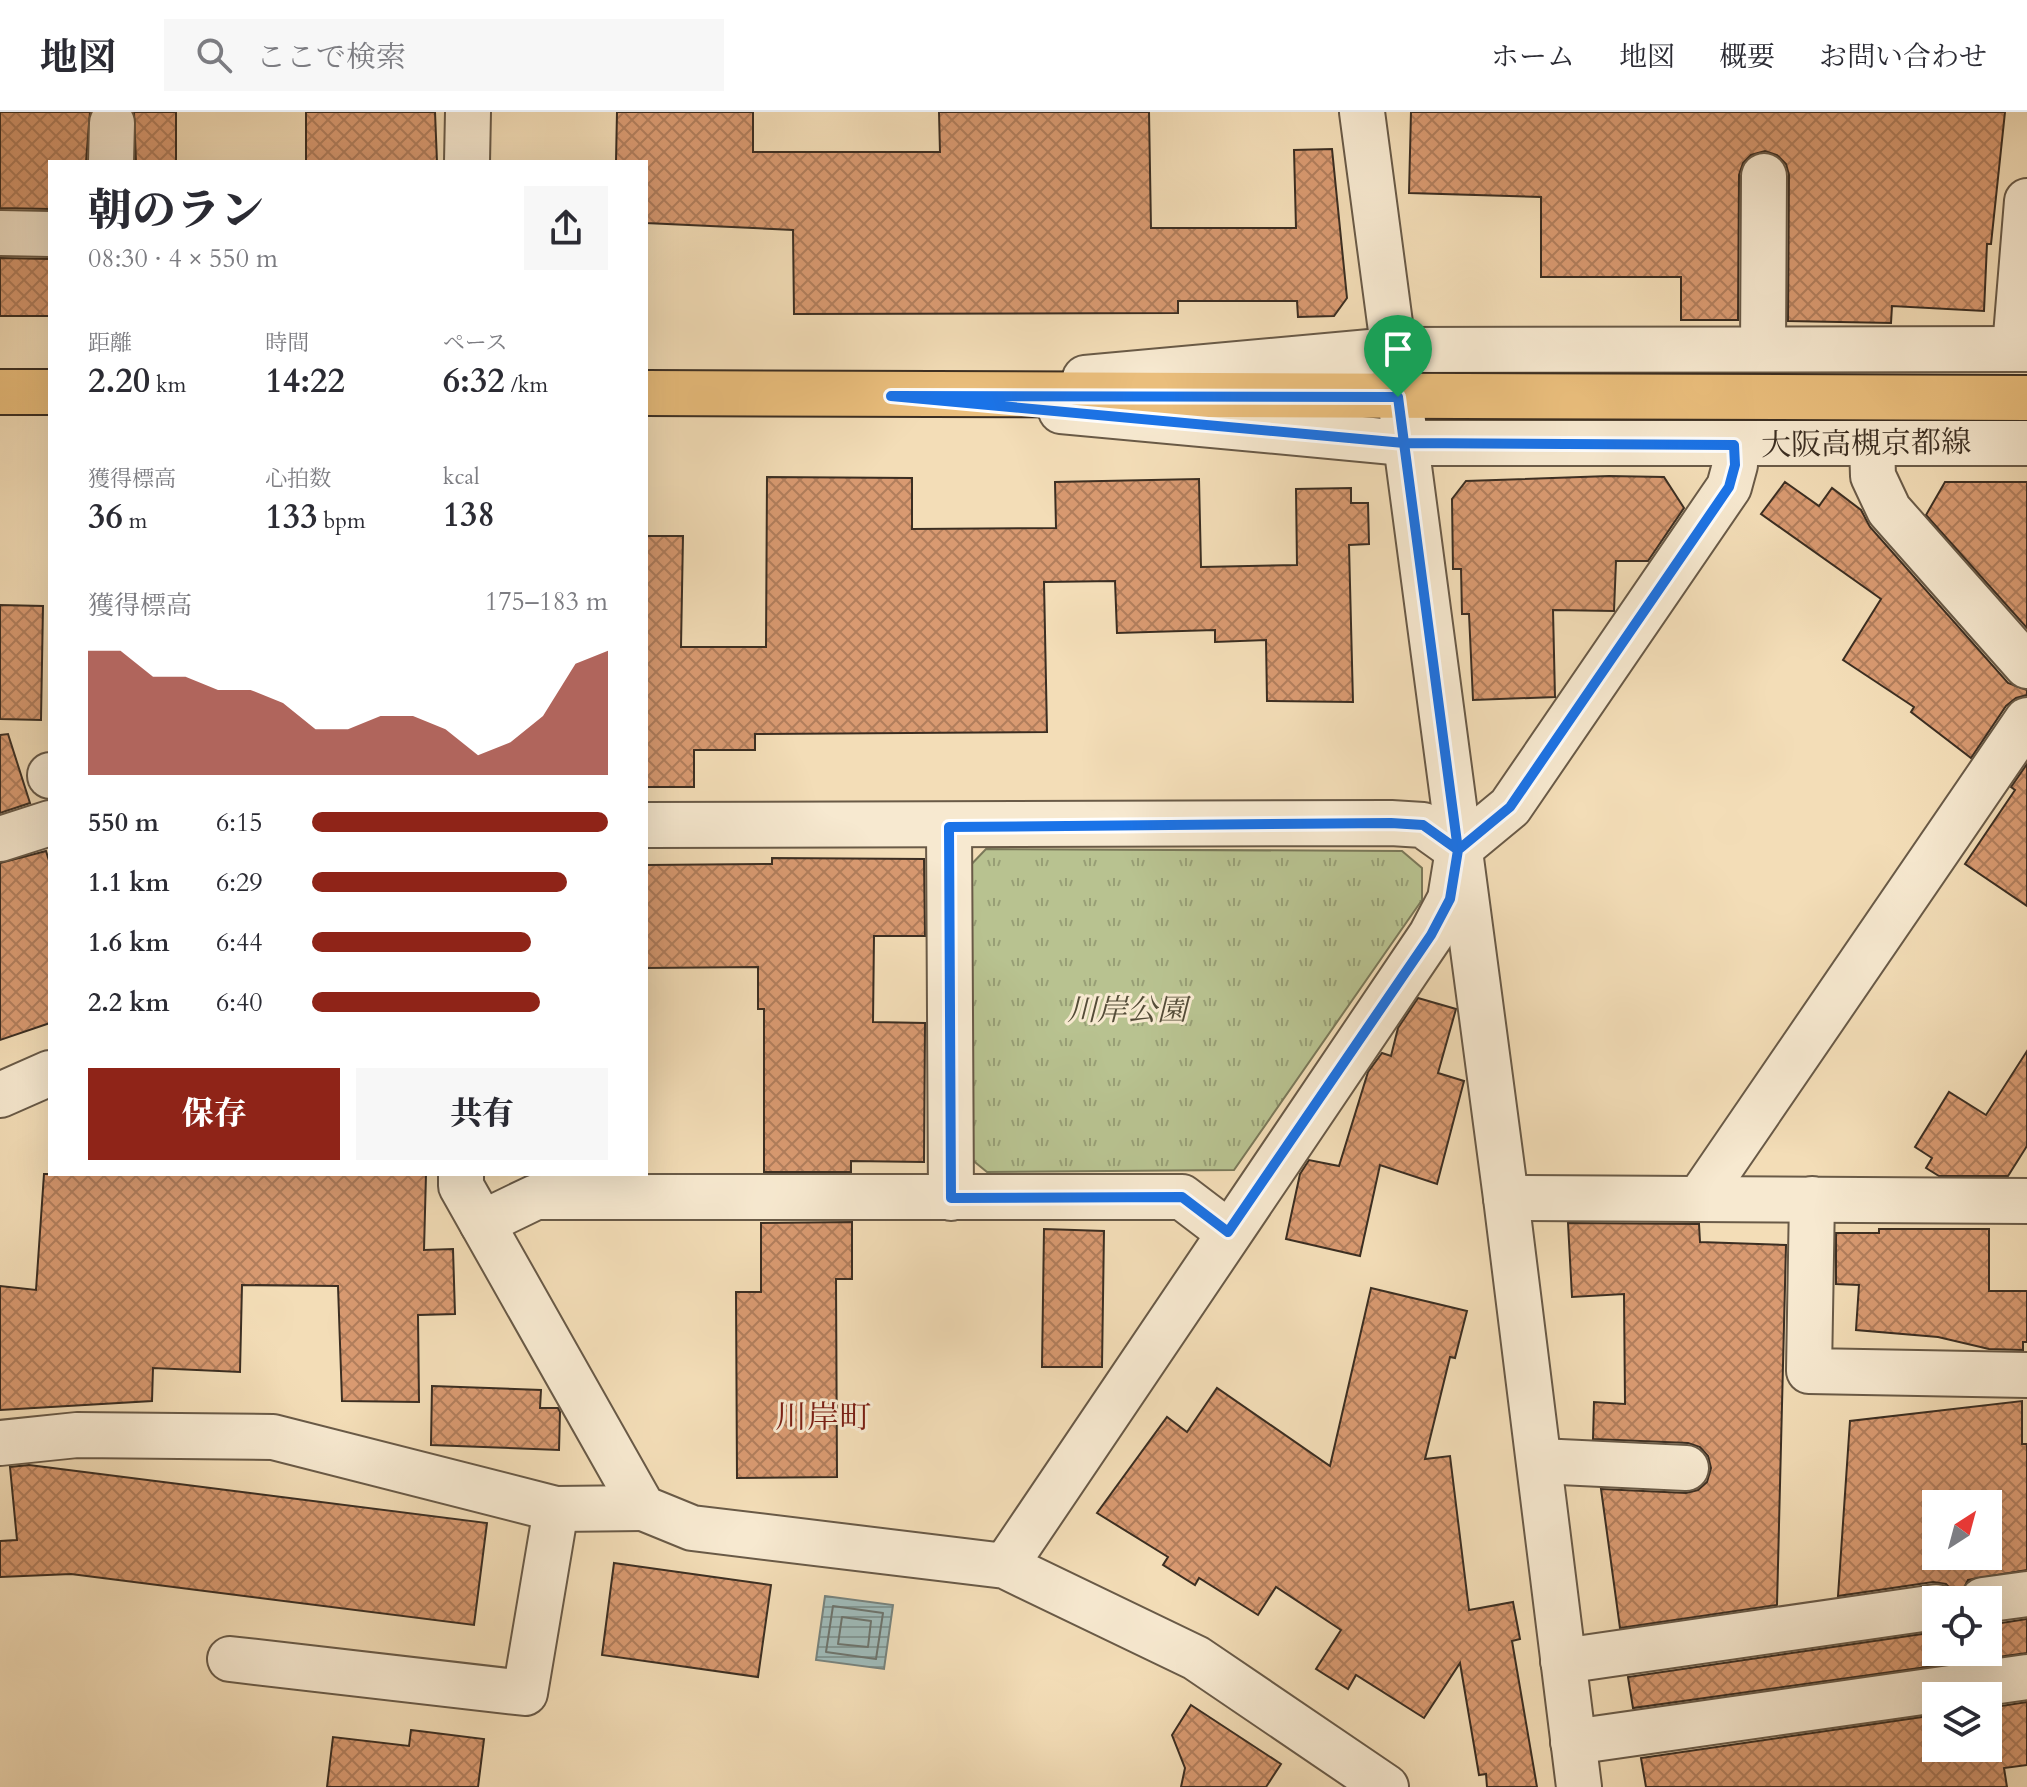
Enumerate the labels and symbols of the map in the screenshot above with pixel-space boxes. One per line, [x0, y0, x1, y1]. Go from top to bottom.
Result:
pin [1364, 315, 1432, 397]
street label: 大阪高槻京都線 [1761, 422, 1971, 466]
park label: 川岸公園 [1067, 990, 1192, 1031]
district label: 川岸町 [775, 1396, 871, 1440]
north arrow [1922, 1490, 2002, 1570]

